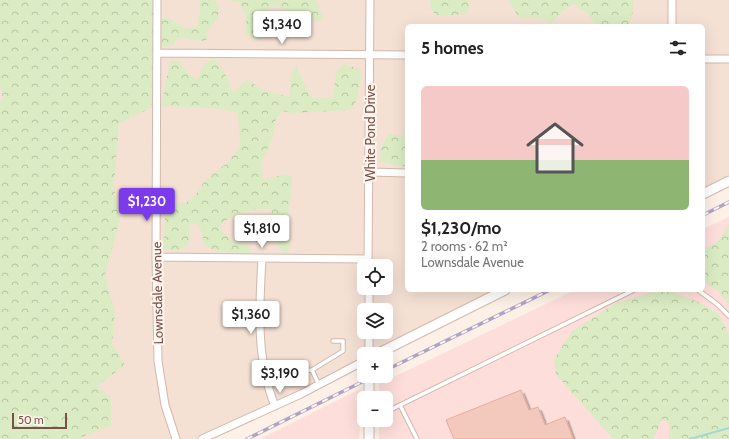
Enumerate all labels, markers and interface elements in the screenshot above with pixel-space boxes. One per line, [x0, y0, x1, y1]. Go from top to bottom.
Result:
pin: $1,340 [249, 11, 315, 45]
text: $1,340 [262, 16, 302, 32]
icon: filters [667, 37, 689, 59]
text: 5 homes [421, 38, 484, 58]
street label: White Pond Drive [362, 84, 378, 182]
icon: home [519, 112, 591, 184]
pin: $1,230 [114, 188, 180, 222]
text: $1,230 [128, 193, 166, 209]
pin: $1,810 [229, 215, 295, 249]
text: $1,230/mo [421, 218, 501, 238]
text: $1,810 [243, 220, 281, 236]
text: 2 rooms · 62 m² [421, 238, 508, 254]
street label: Lownsdale Avenue [148, 241, 166, 345]
text: Lownsdale Avenue [421, 254, 524, 270]
map controls [357, 259, 393, 427]
button: locate [357, 259, 393, 295]
pin: $1,360 [218, 301, 284, 335]
button: layers [357, 303, 393, 339]
text: $1,360 [232, 306, 270, 322]
button: + [357, 347, 393, 383]
pin: $3,190 [247, 360, 313, 394]
text: $3,190 [261, 365, 299, 381]
button: − [357, 391, 393, 427]
scale bar [12, 411, 67, 430]
text: 50 m [18, 413, 44, 427]

